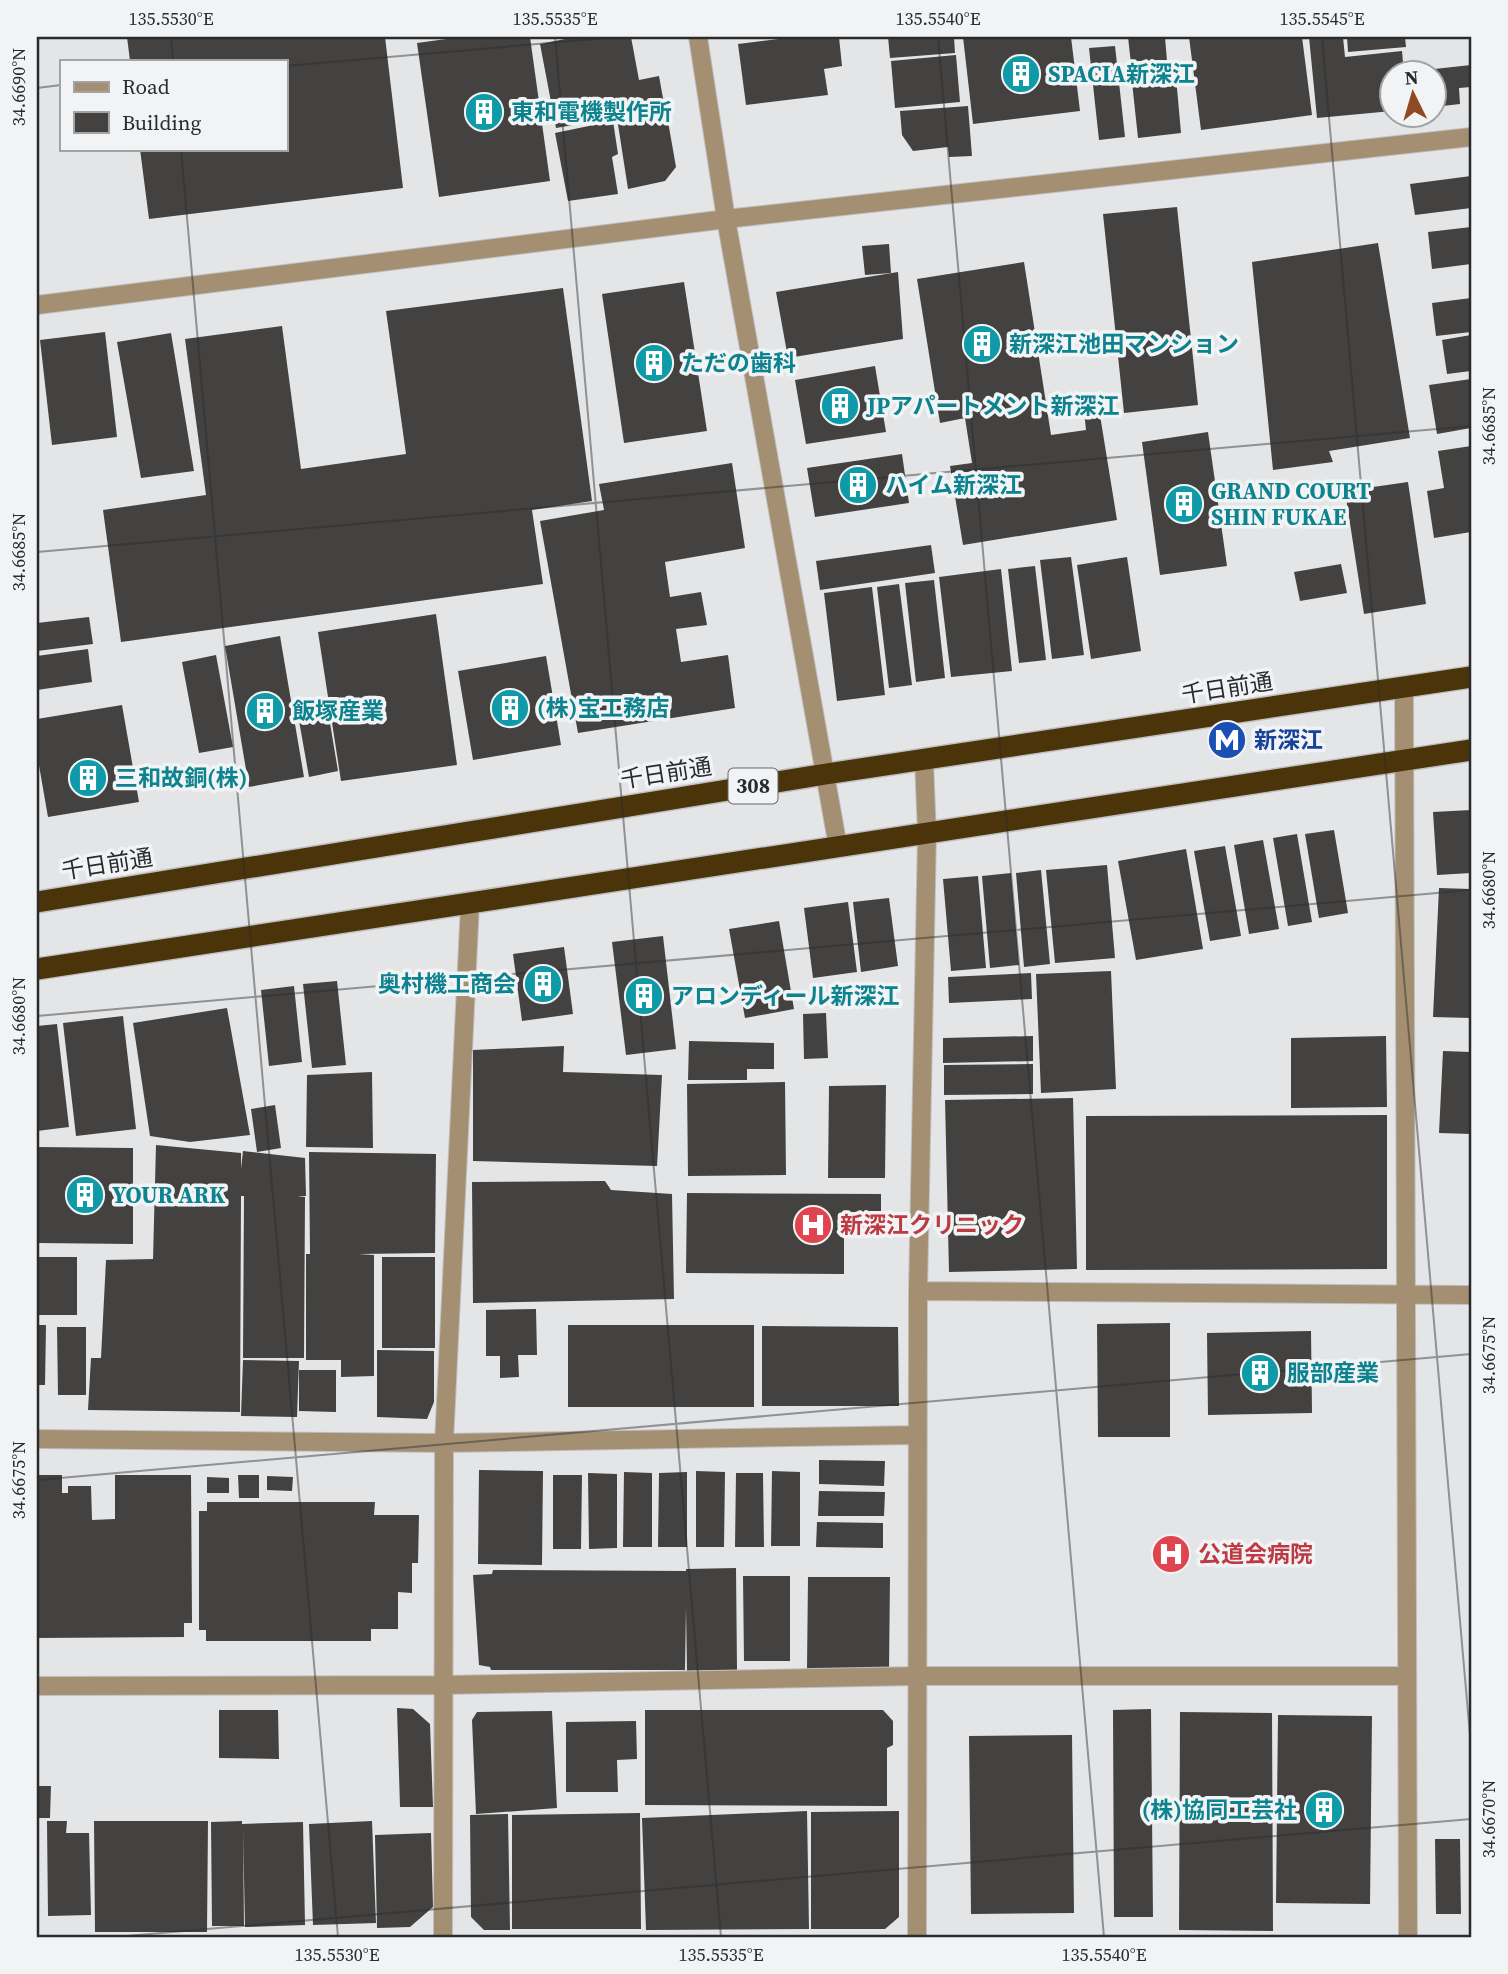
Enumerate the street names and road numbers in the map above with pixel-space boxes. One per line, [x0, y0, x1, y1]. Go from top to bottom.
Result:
street label: 千日前通 [1179, 665, 1275, 711]
street label: 千日前通 [618, 750, 714, 796]
road number: 308 [728, 768, 778, 804]
street label: 千日前通 [59, 841, 155, 887]

